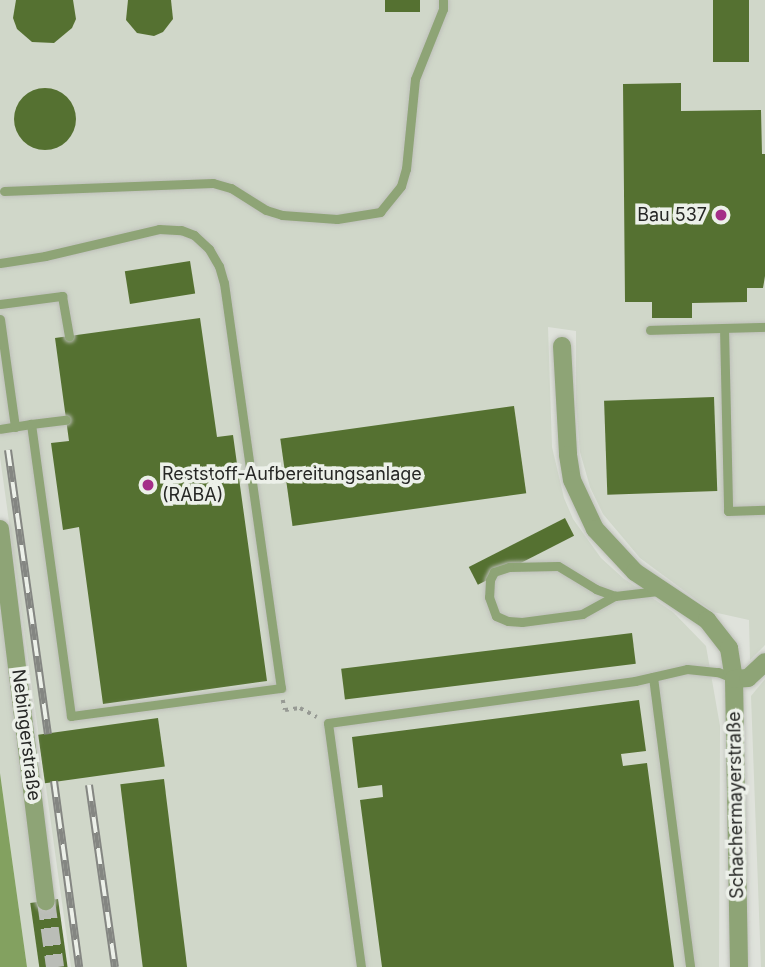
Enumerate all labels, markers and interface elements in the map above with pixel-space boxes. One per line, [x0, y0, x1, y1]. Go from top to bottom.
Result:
place label: Bau 537 [637, 204, 707, 226]
marker: Bau 537 [713, 207, 729, 223]
place label: Reststoff-Aufbereitungsanlage (RABA) [162, 464, 422, 506]
marker: Reststoff-Aufbereitungsanlage (RABA) [140, 477, 156, 493]
street label: Nebingerstraße [7, 668, 45, 802]
street label: Schachermayerstraße [724, 711, 748, 899]

